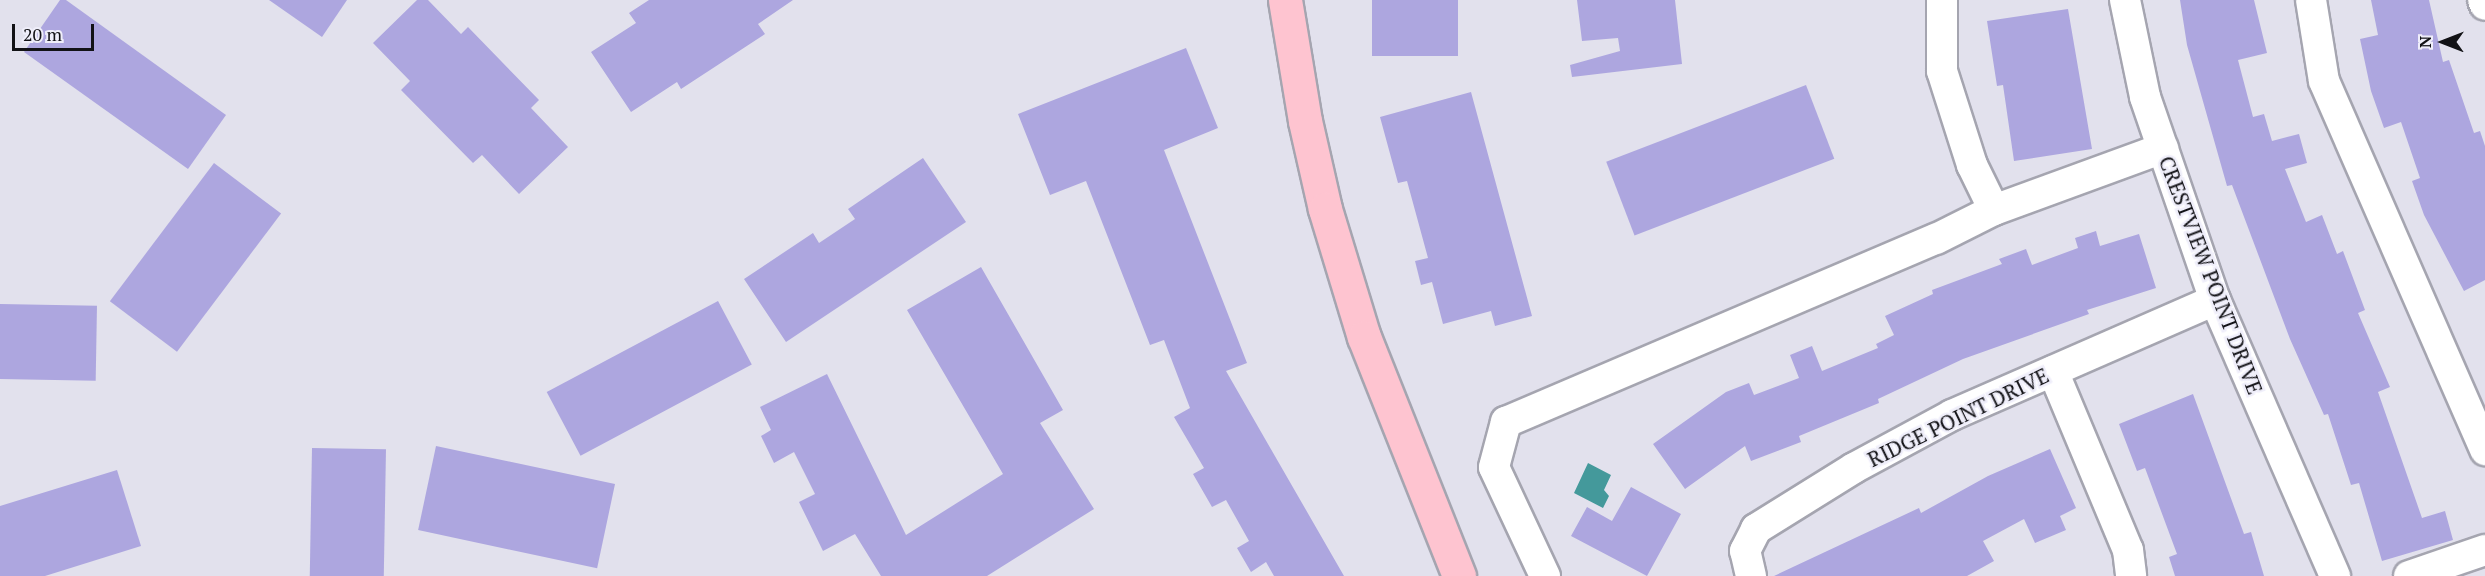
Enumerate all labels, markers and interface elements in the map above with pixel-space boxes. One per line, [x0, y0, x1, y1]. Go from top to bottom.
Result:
scale bar [15, 12, 98, 50]
north arrow [2413, 12, 2473, 72]
text: 20 m [23, 22, 62, 46]
text: N [2414, 36, 2436, 48]
street label: CRESTVIEW POINT DRIVE [2154, 152, 2268, 398]
street label: RIDGE POINT DRIVE [1863, 362, 2053, 472]

